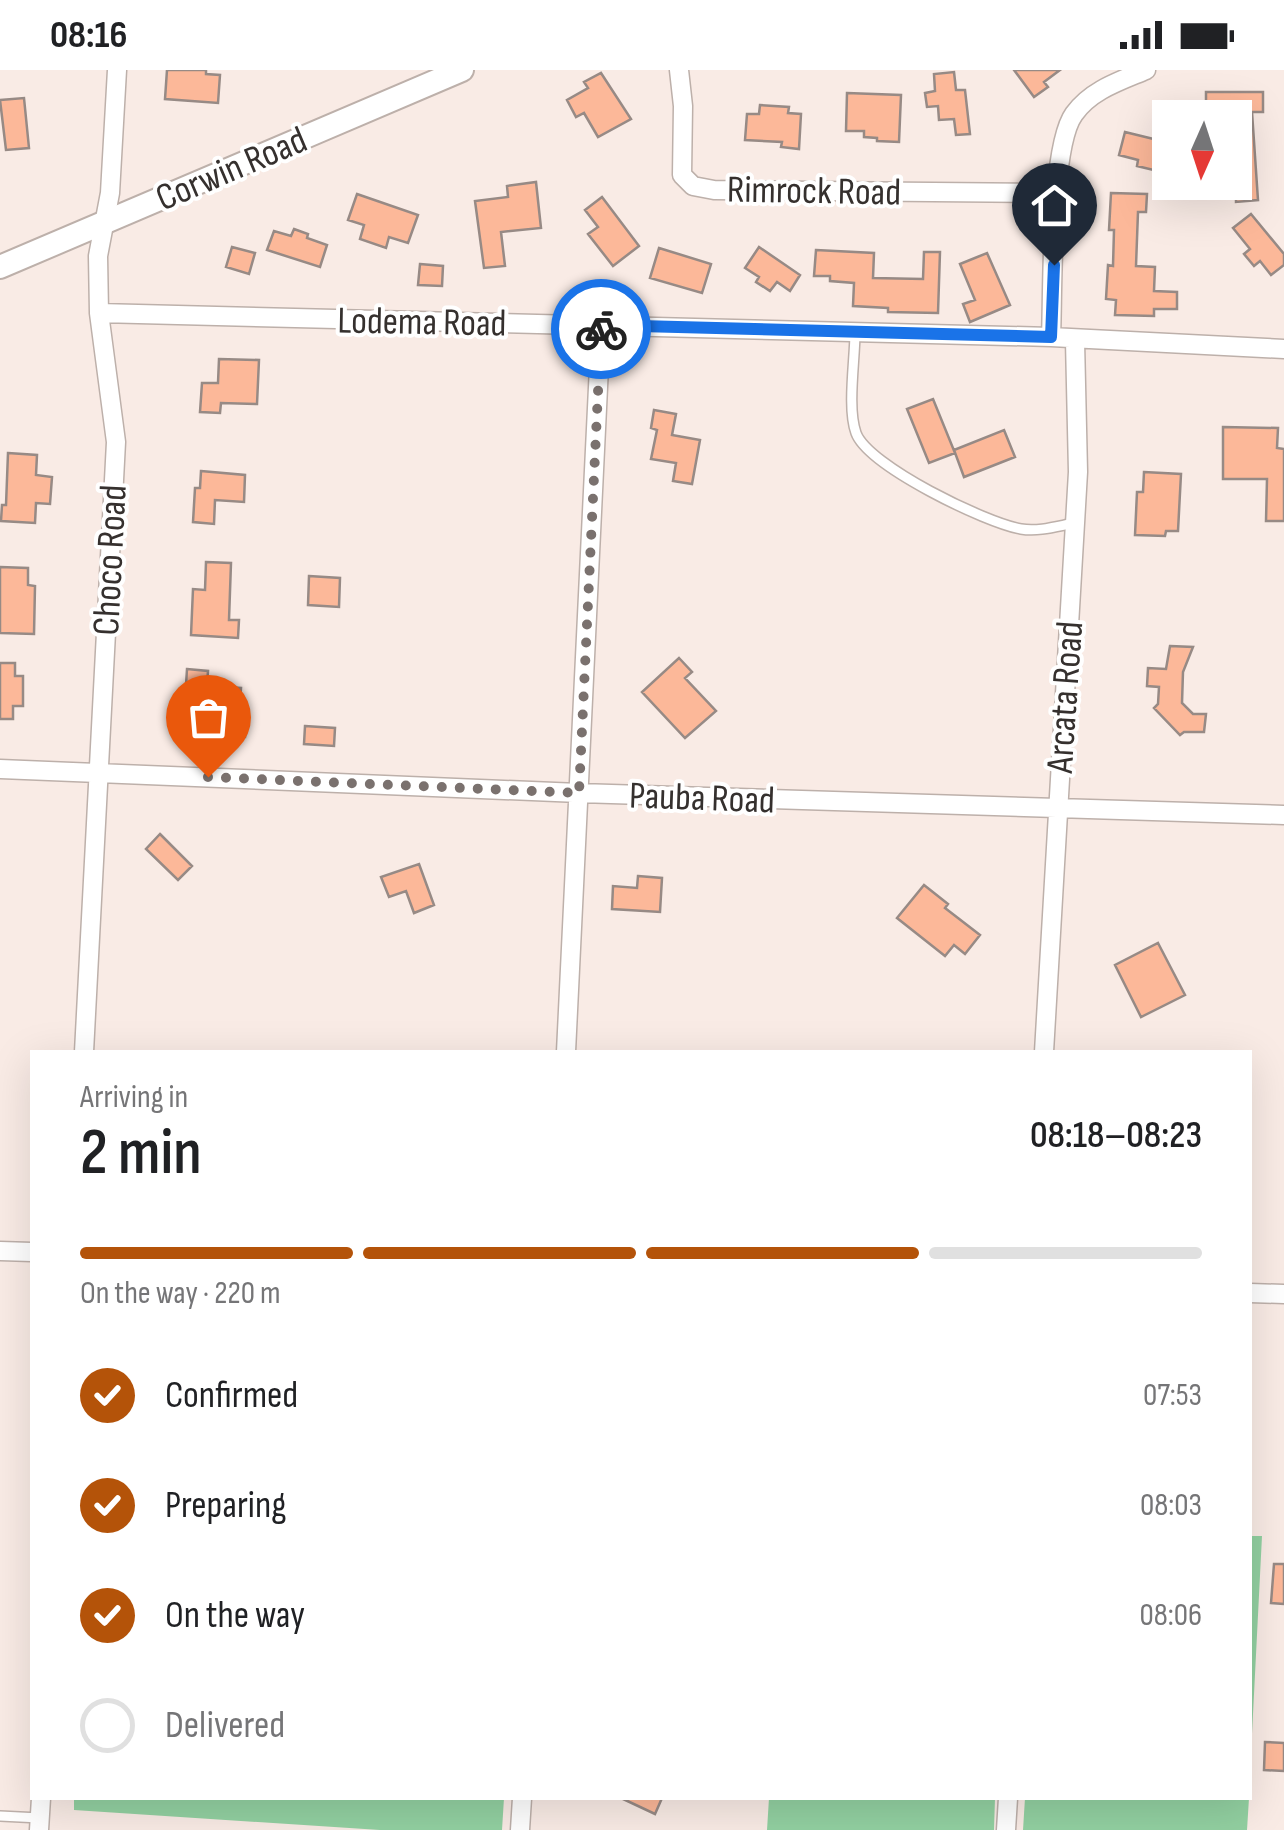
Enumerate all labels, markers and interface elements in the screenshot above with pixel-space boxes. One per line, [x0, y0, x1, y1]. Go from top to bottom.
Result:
text: 08:16 [50, 13, 127, 58]
north arrow [1152, 100, 1252, 200]
map controls [1152, 100, 1252, 200]
street label: Corwin Road [149, 118, 314, 221]
pin [1012, 163, 1097, 266]
street label: Rimrock Road [727, 167, 901, 216]
icon: home [1027, 178, 1082, 233]
courier [551, 279, 651, 379]
street label: Lodema Road [337, 299, 507, 346]
icon: bike [574, 302, 629, 357]
street label: Choco Road [84, 484, 137, 636]
street label: Arcata Road [1038, 620, 1093, 775]
pin [166, 675, 251, 778]
icon: bag [181, 690, 236, 745]
street label: Pauba Road [628, 773, 776, 824]
text: Arriving in [80, 1078, 188, 1117]
text: 08:18–08:23 [1030, 1113, 1202, 1158]
text: 2 min [80, 1115, 202, 1193]
text: On the way · 220 m [80, 1274, 281, 1313]
icon: check [80, 1368, 135, 1423]
text: Confirmed [165, 1373, 298, 1418]
text: 07:53 [1143, 1376, 1202, 1415]
icon: check [80, 1478, 135, 1533]
text: Preparing [165, 1483, 286, 1528]
text: 08:03 [1140, 1486, 1202, 1525]
icon: check [80, 1588, 135, 1643]
text: On the way [165, 1593, 305, 1638]
text: 08:06 [1139, 1596, 1202, 1635]
text: Delivered [165, 1703, 285, 1748]

